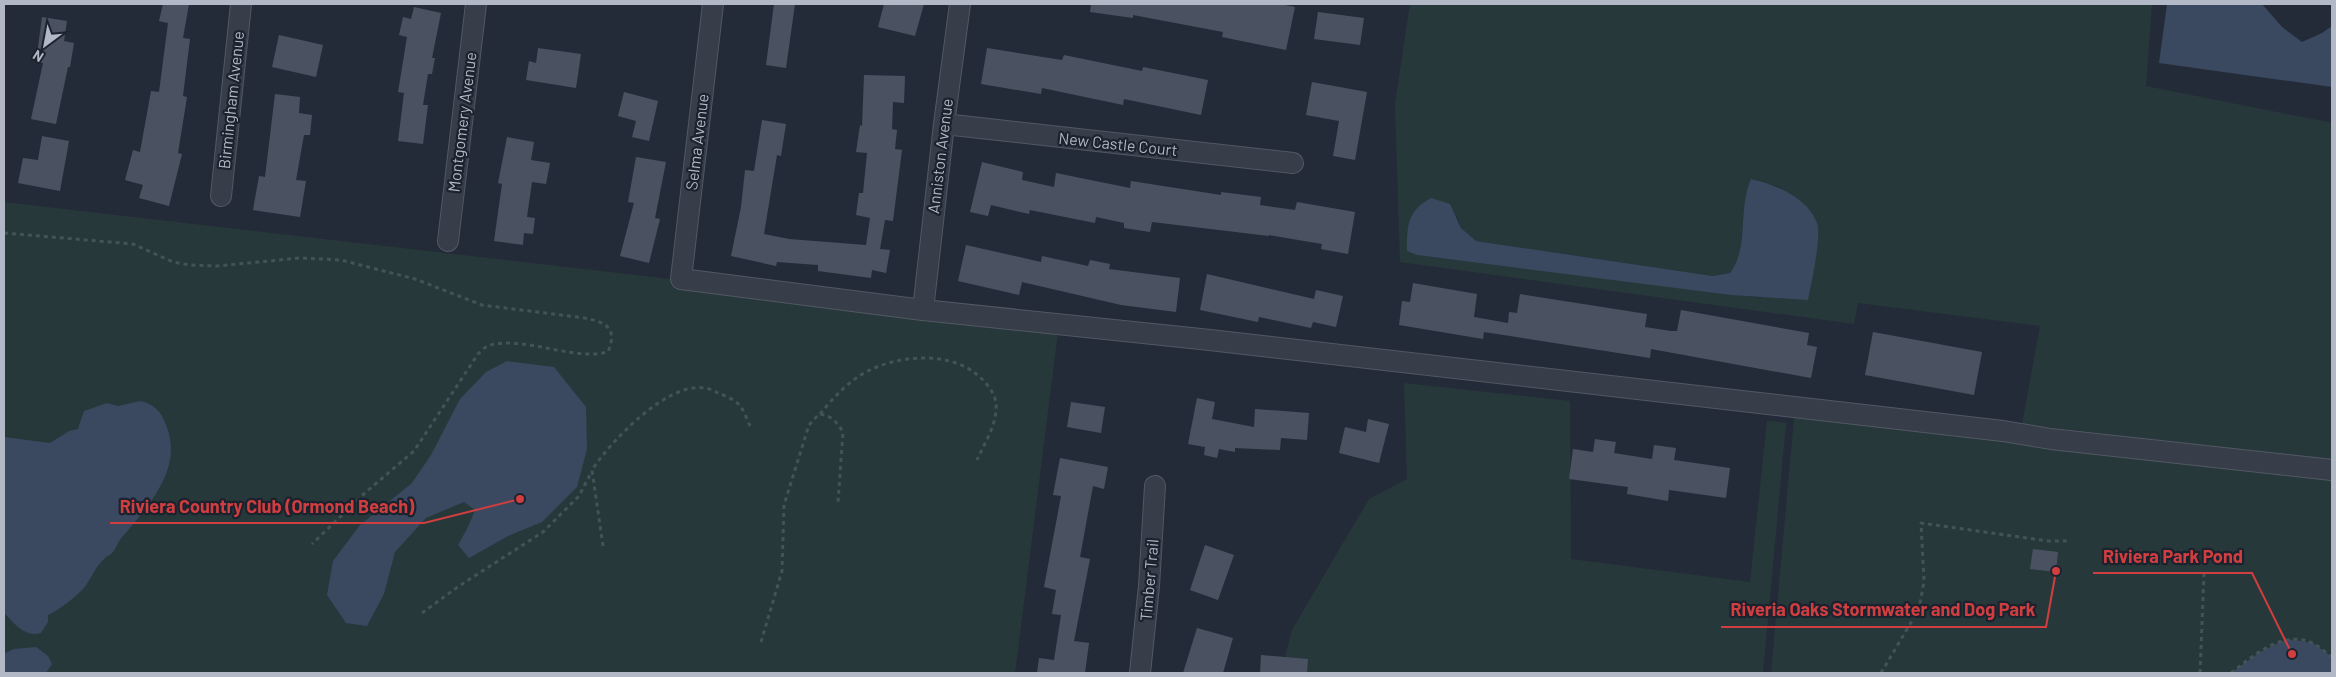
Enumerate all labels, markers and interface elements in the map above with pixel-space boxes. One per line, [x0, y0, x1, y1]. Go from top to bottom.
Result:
north arrow [20, 20, 70, 70]
street label: Birmingham Avenue [214, 30, 247, 170]
text: N [29, 47, 46, 66]
street label: Montgomery Avenue [443, 51, 480, 193]
street label: Selma Avenue [681, 93, 712, 191]
street label: Anniston Avenue [923, 97, 956, 215]
street label: New Castle Court [1058, 128, 1178, 159]
callout: Riviera Country Club (Ormond Beach) [110, 490, 424, 523]
text: Riviera Country Club (Ormond Beach) [120, 495, 415, 517]
street label: Timber Trail [1135, 538, 1162, 622]
callout: Riviera Park Pond [2093, 540, 2252, 573]
text: Riviera Park Pond [2103, 545, 2243, 567]
callout: Riveria Oaks Stormwater and Dog Park [1721, 594, 2046, 627]
text: Riveria Oaks Stormwater and Dog Park [1731, 598, 2036, 620]

